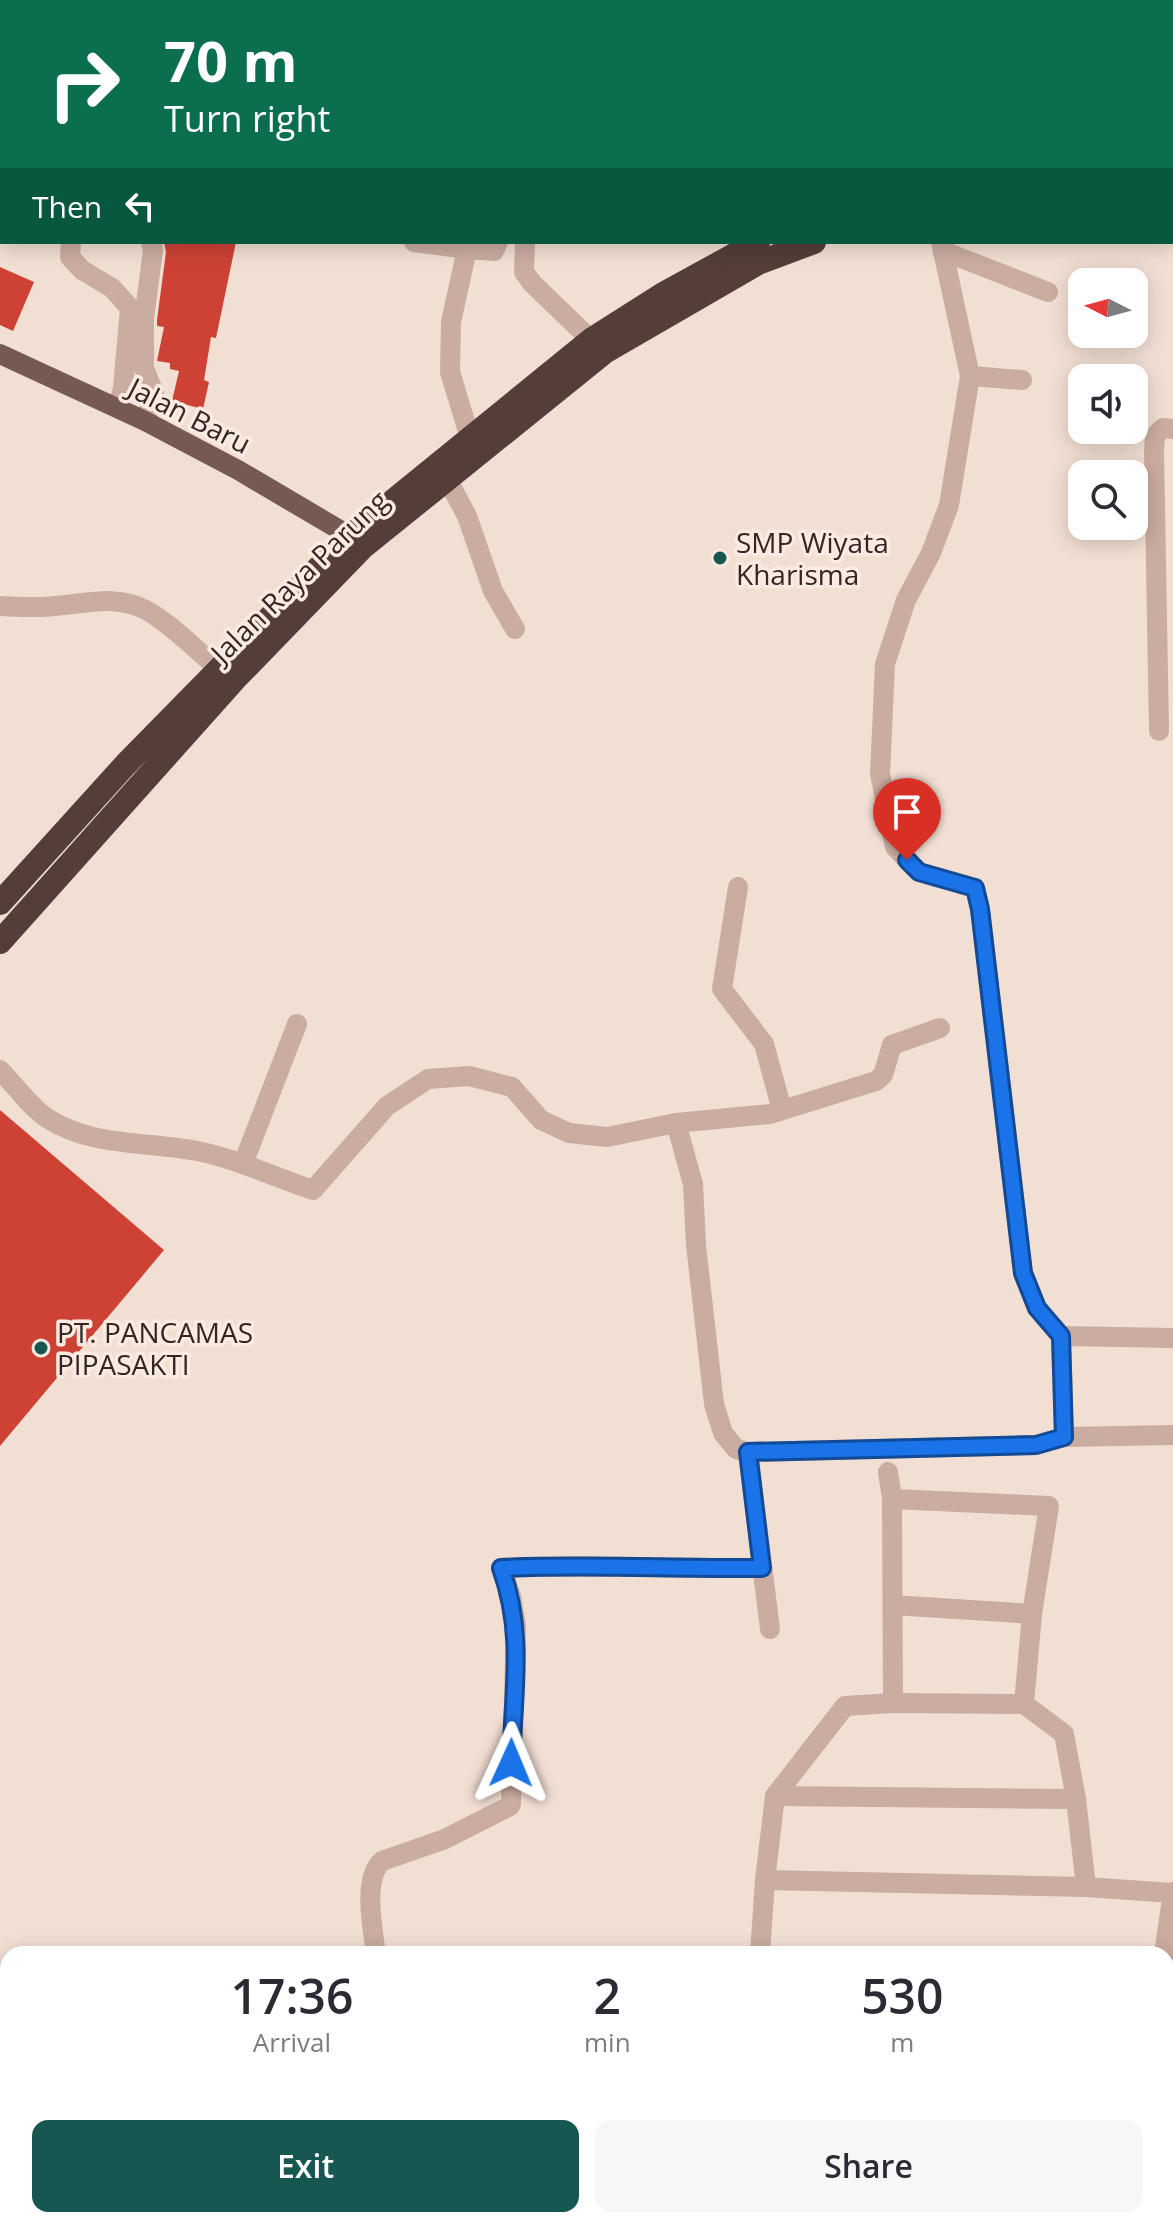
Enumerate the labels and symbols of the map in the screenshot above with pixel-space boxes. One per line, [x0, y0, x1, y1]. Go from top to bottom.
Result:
north arrow [1068, 268, 1148, 348]
street label: Jalan Baru [120, 367, 258, 462]
street label: Jalan Raya Parung [200, 481, 396, 673]
place label: SMP Wiyata Kharisma [736, 523, 889, 593]
marker: SMP Wiyata Kharisma [711, 549, 729, 567]
pin [873, 778, 941, 860]
place label: PT. PANCAMAS PIPASAKTI [57, 1313, 253, 1383]
marker: PT. PANCAMAS PIPASAKTI [32, 1339, 50, 1357]
position arrow [469, 1721, 553, 1805]

